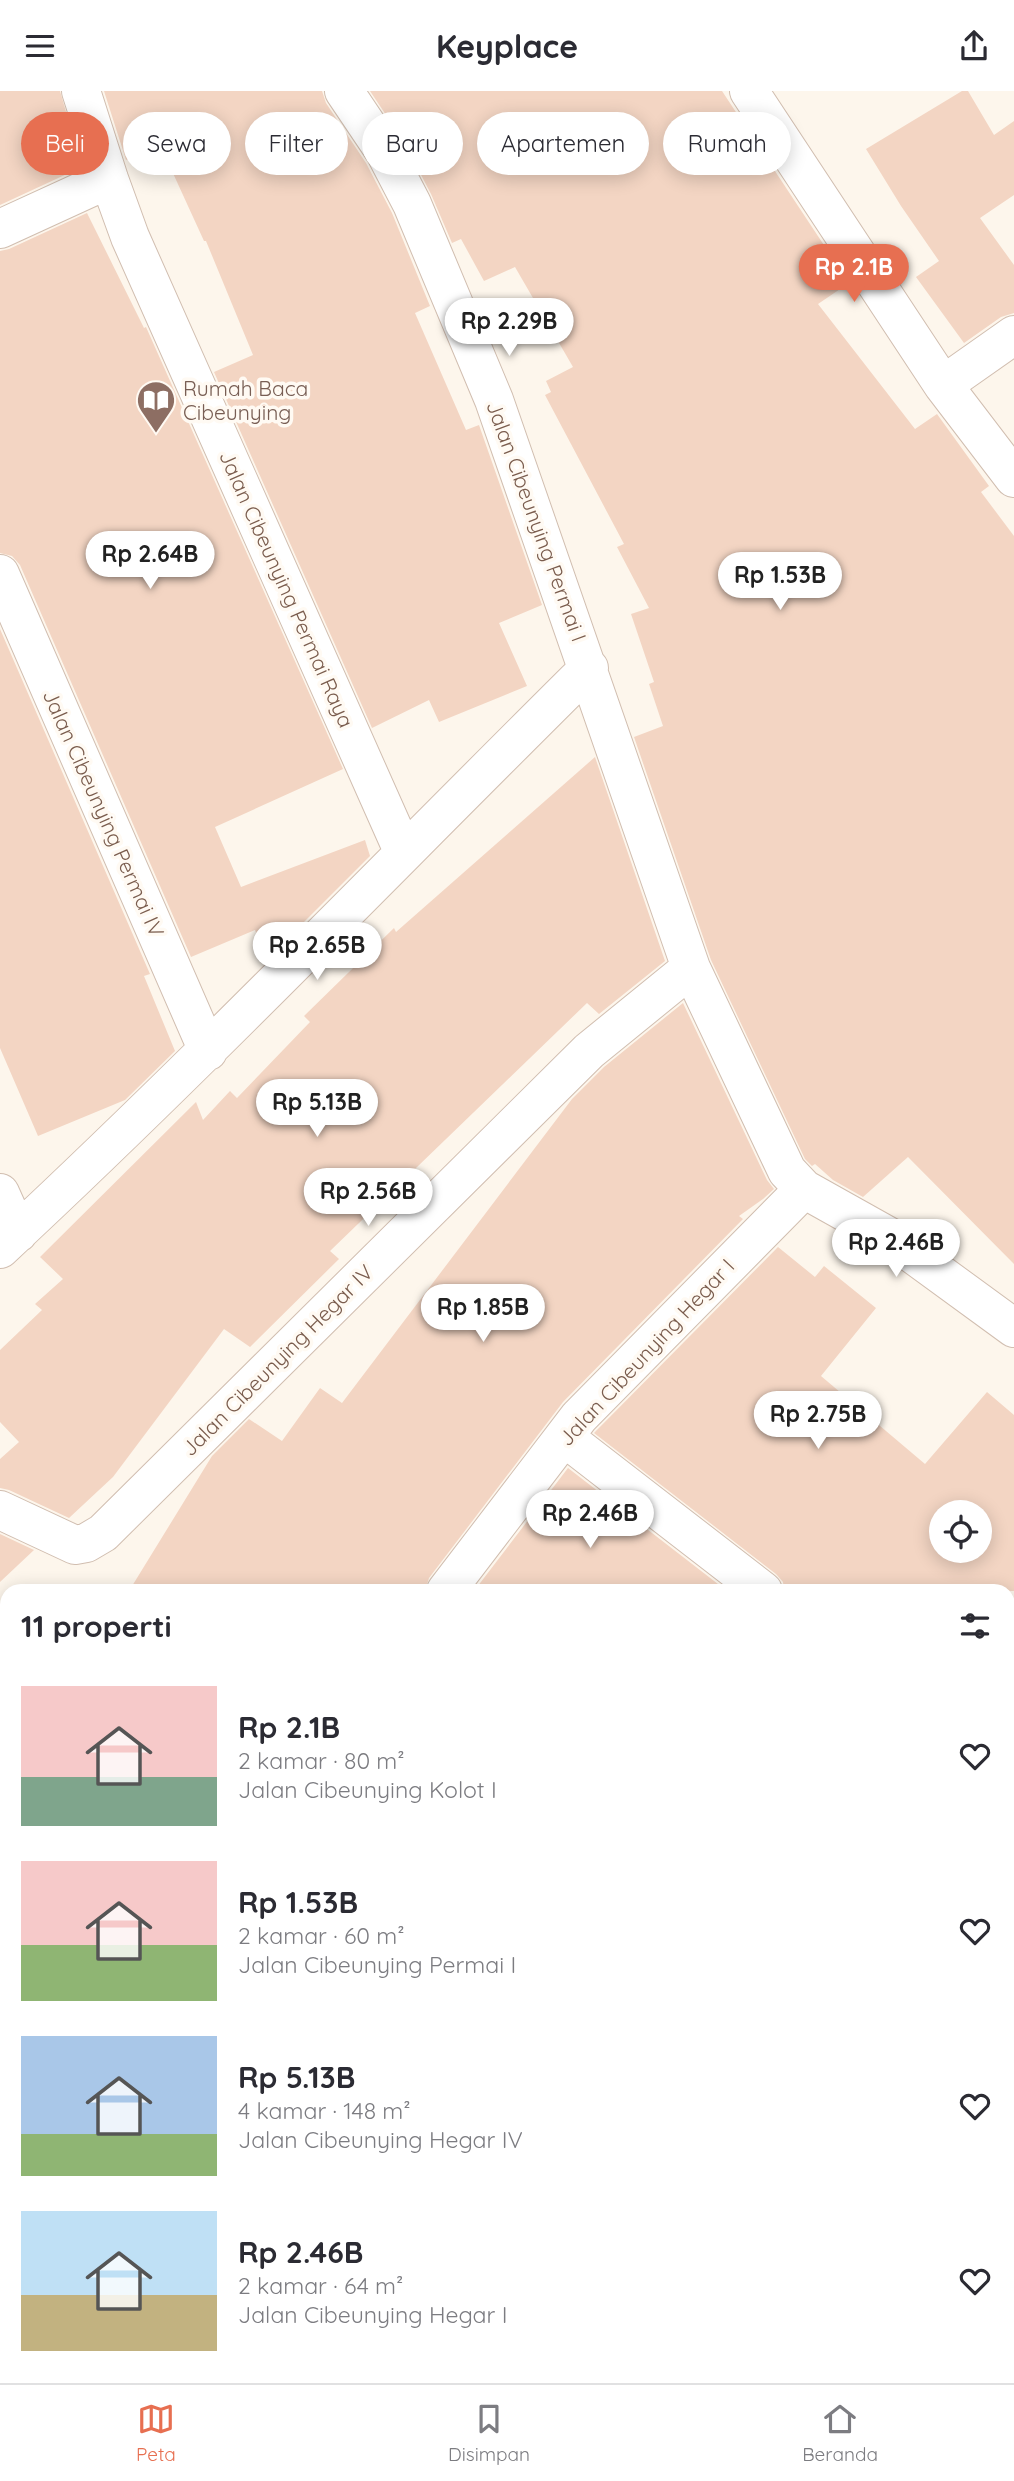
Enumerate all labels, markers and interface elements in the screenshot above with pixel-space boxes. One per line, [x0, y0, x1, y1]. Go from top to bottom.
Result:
text: Keyplace [436, 26, 578, 66]
icon: menu [21, 27, 59, 65]
icon: share [955, 27, 993, 65]
chip: Beli [21, 112, 109, 175]
chip: Sewa [123, 112, 231, 175]
chip: Filter [245, 112, 348, 175]
chip: Baru [362, 112, 463, 175]
chip: Apartemen [477, 112, 649, 175]
chip: Rumah [663, 112, 791, 175]
pin: Rp 2.1B [789, 245, 919, 304]
text: Rp 2.1B [815, 252, 893, 281]
pin: Rp 2.29B [437, 299, 581, 358]
text: Rp 2.29B [461, 306, 557, 335]
place label: Rumah Baca Cibeunying [183, 375, 308, 425]
library icon: Rumah Baca Cibeunying [135, 379, 177, 434]
street label: Jalan Cibeunying Permai I [481, 397, 593, 645]
street label: Jalan Cibeunying Permai Raya [214, 447, 360, 731]
pin: Rp 2.64B [78, 531, 222, 591]
text: Rp 2.64B [102, 539, 198, 568]
pin: Rp 1.53B [708, 553, 852, 612]
text: Rp 1.53B [734, 560, 826, 589]
street label: Jalan Cibeunying Permai IV [38, 685, 170, 941]
pin: Rp 2.65B [245, 923, 389, 982]
text: Rp 2.65B [269, 930, 365, 959]
pin: Rp 5.13B [245, 1079, 389, 1139]
text: Rp 5.13B [272, 1087, 362, 1116]
pin: Rp 2.56B [296, 1169, 440, 1228]
text: Rp 2.56B [320, 1176, 416, 1205]
pin: Rp 2.46B [824, 1219, 968, 1279]
text: Rp 2.46B [848, 1227, 944, 1256]
street label: Jalan Cibeunying Hegar I [553, 1253, 739, 1451]
street label: Jalan Cibeunying Hegar IV [176, 1259, 378, 1461]
pin: Rp 1.85B [411, 1285, 555, 1344]
text: Rp 1.85B [437, 1292, 529, 1321]
pin: Rp 2.75B [746, 1391, 890, 1451]
text: Rp 2.75B [770, 1399, 866, 1428]
pin: Rp 2.46B [518, 1491, 662, 1550]
text: Rp 2.46B [542, 1498, 638, 1527]
map controls [929, 1500, 992, 1563]
button: locate [929, 1500, 992, 1563]
text: 11 properti [21, 1607, 172, 1645]
icon: filters [956, 1607, 994, 1645]
text: Rp 2.1B [238, 1708, 340, 1746]
icon: home [77, 1714, 161, 1798]
icon: heart [956, 1737, 994, 1775]
text: 2 kamar · 80 m² [238, 1746, 405, 1775]
text: Jalan Cibeunying Kolot I [238, 1775, 497, 1804]
text: Rp 1.53B [238, 1883, 358, 1921]
icon: home [77, 1889, 161, 1973]
icon: heart [956, 1912, 994, 1950]
text: 2 kamar · 60 m² [238, 1921, 405, 1950]
text: Jalan Cibeunying Permai I [238, 1950, 516, 1979]
text: Rp 5.13B [238, 2058, 355, 2096]
icon: home [77, 2064, 161, 2148]
icon: heart [956, 2087, 994, 2125]
text: 4 kamar · 148 m² [238, 2096, 411, 2125]
text: Jalan Cibeunying Hegar IV [238, 2125, 523, 2154]
text: Rp 2.46B [238, 2233, 363, 2271]
icon: home [77, 2239, 161, 2323]
icon: heart [956, 2262, 994, 2300]
text: 2 kamar · 64 m² [238, 2271, 403, 2300]
text: Jalan Cibeunying Hegar I [238, 2300, 507, 2329]
tab: Peta [136, 2400, 176, 2466]
tab: Disimpan [448, 2400, 530, 2466]
tab: Beranda [802, 2400, 878, 2466]

